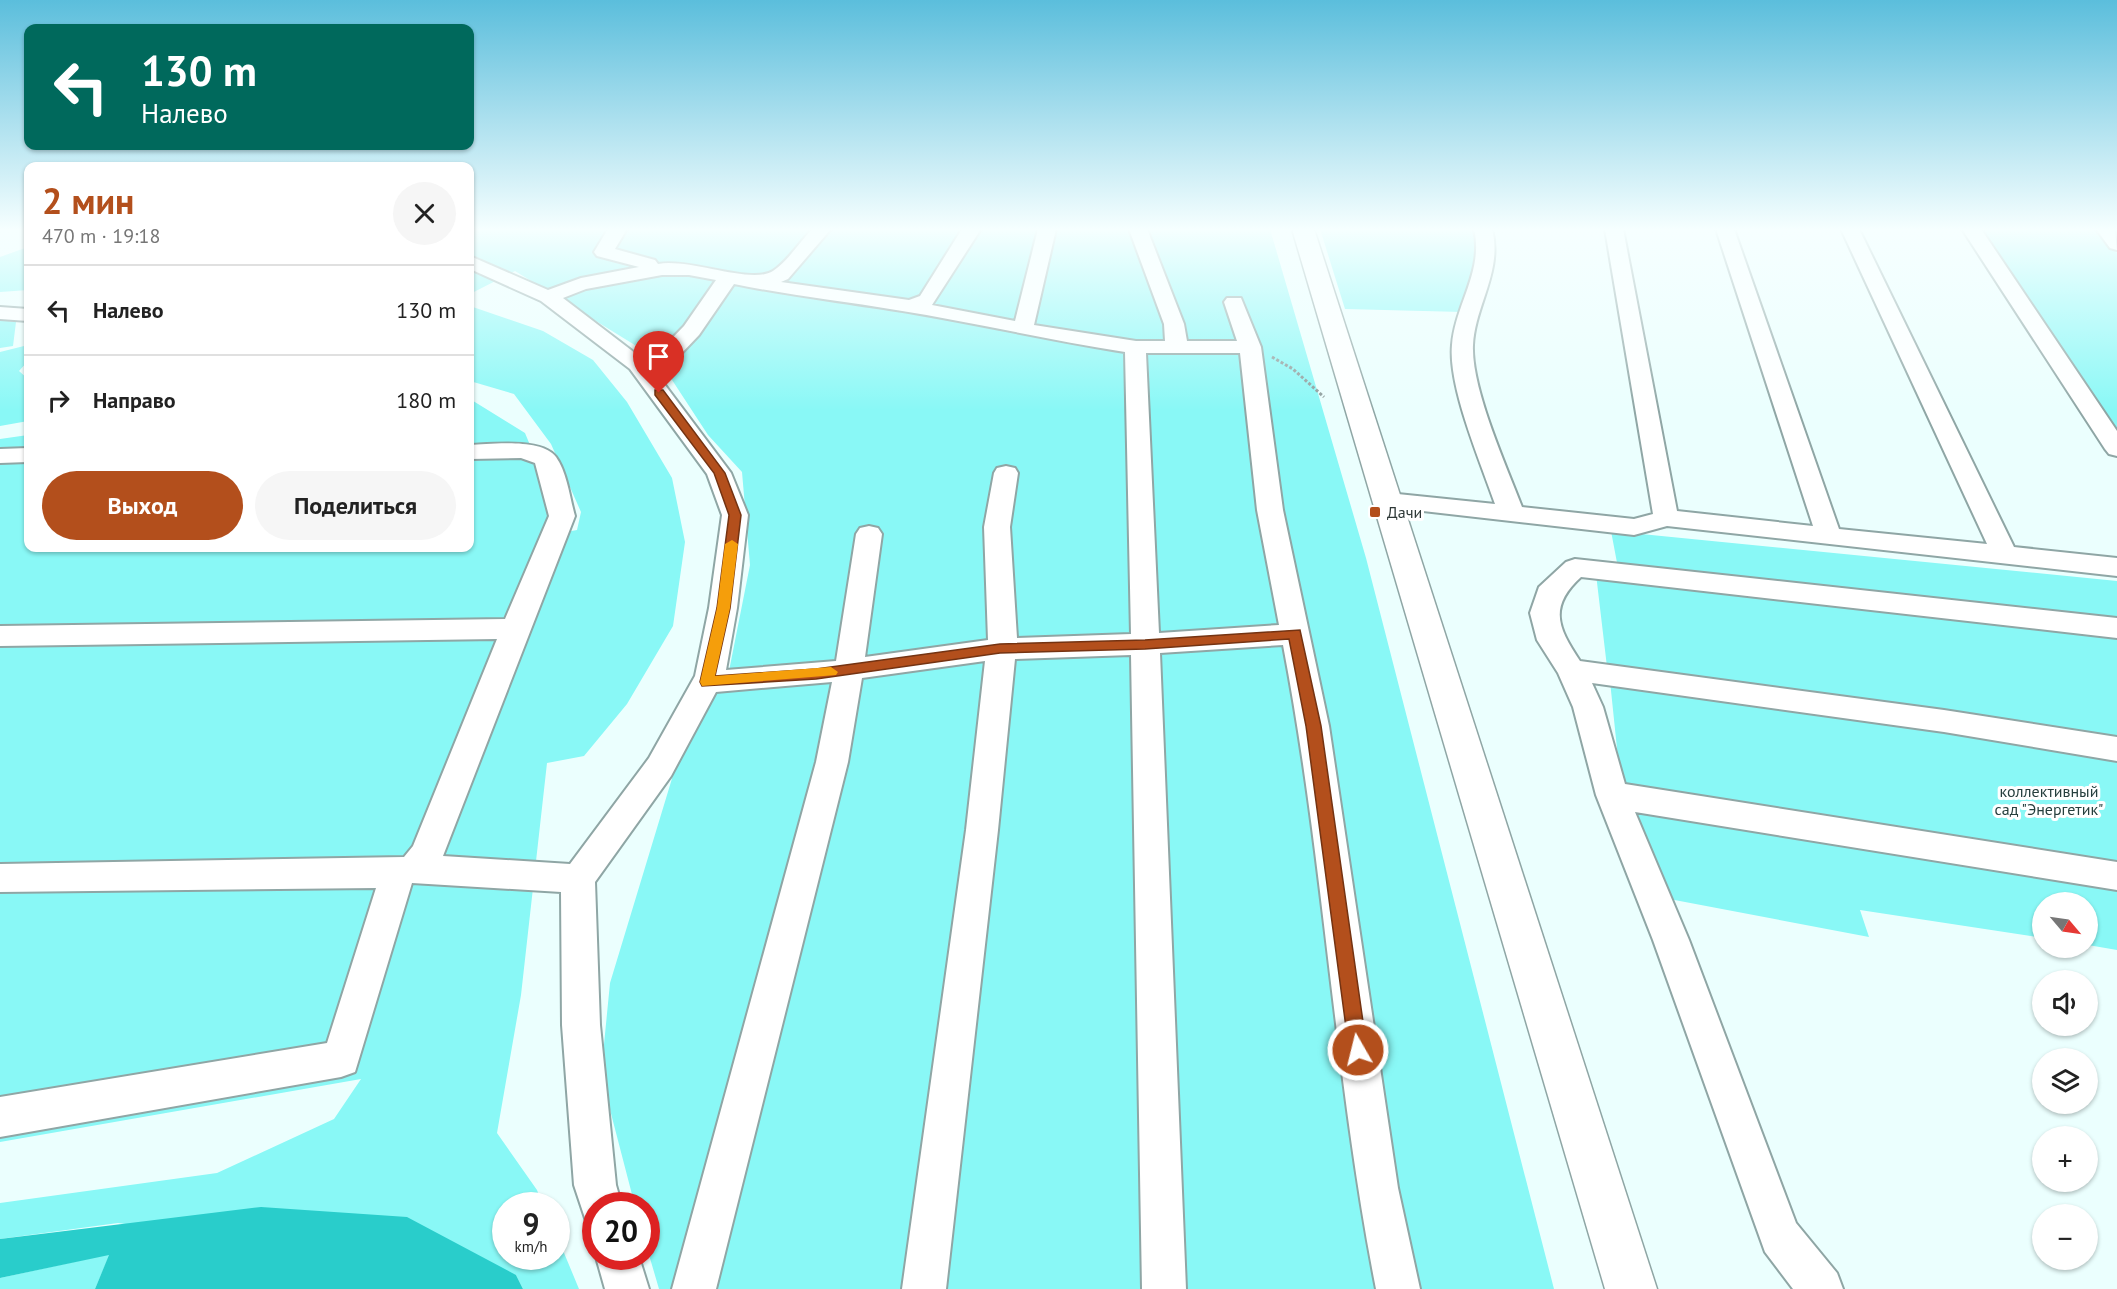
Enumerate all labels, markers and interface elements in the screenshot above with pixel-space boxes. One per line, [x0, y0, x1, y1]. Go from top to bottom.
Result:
text: 130 m [141, 43, 257, 98]
icon: left [42, 48, 120, 126]
text: Налево [141, 96, 228, 130]
text: 2 мин [42, 177, 134, 224]
button: close [393, 182, 456, 245]
text: 470 m · 19:18 [42, 223, 160, 249]
icon: left [42, 294, 75, 327]
text: Налево [93, 296, 164, 324]
text: 130 m [396, 296, 456, 324]
pin [633, 331, 684, 393]
icon: arrive [642, 340, 675, 373]
icon: right [42, 384, 75, 417]
text: Направо [93, 386, 176, 414]
text: 180 m [396, 386, 456, 414]
button: Выход [42, 471, 243, 540]
button: Поделиться [255, 471, 456, 540]
place label: Дачи [1387, 502, 1422, 522]
marker: Дачи [1368, 505, 1382, 519]
park label: коллективный сад "Энергетик" [1995, 781, 2103, 819]
north arrow [2032, 892, 2098, 958]
map controls [2032, 892, 2098, 1270]
button: sound [2032, 970, 2098, 1036]
position arrow [1326, 1018, 1390, 1082]
button: layers [2032, 1048, 2098, 1114]
button: + [2032, 1126, 2098, 1192]
speed limit sign: 20 [582, 1192, 660, 1270]
text: 9 [522, 1204, 540, 1243]
button: − [2032, 1204, 2098, 1270]
text: km/h [515, 1237, 547, 1256]

